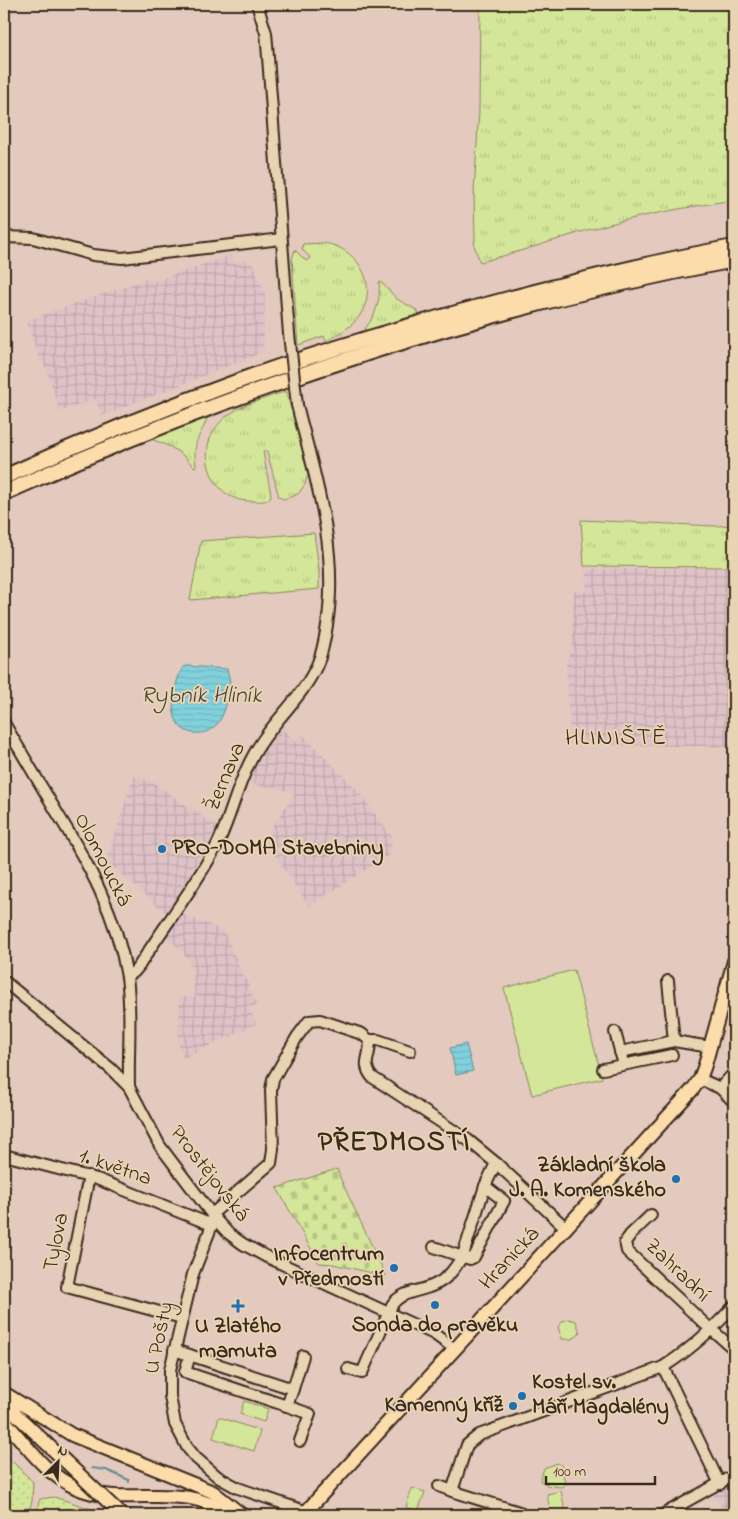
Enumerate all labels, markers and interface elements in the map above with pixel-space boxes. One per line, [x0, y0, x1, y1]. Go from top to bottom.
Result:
water label: Rybník Hliník [141, 679, 263, 714]
district label: HLINIŠTĚ [565, 721, 667, 756]
street label: Žernava [197, 737, 255, 817]
street label: Olomoucká [65, 808, 139, 912]
place label: PRO-DOMA Stavebniny [172, 833, 383, 866]
marker: PRO-DOMA Stavebniny [156, 843, 168, 855]
street label: Prostějovská [161, 1119, 257, 1229]
district label: PŘEDMOSTÍ [318, 1123, 470, 1164]
street label: 1. května [74, 1141, 156, 1195]
place label: Základní škola J. A. Komenského [509, 1150, 666, 1207]
marker: Základní škola J. A. Komenského [670, 1173, 682, 1185]
street label: Tylova [36, 1210, 79, 1274]
street label: Hranická [472, 1220, 548, 1298]
street label: Zahradní [637, 1231, 717, 1311]
place label: Infocentrum v Předmostí [273, 1239, 384, 1296]
marker: Infocentrum v Předmostí [388, 1262, 400, 1274]
street label: U Pošty [137, 1299, 184, 1377]
marker: Sonda do pravěku [429, 1299, 441, 1311]
marker: U Zlatého mamuta [232, 1300, 244, 1312]
place label: Sonda do pravěku [352, 1310, 519, 1342]
place label: U Zlatého mamuta [195, 1311, 281, 1368]
place label: Kostel sv. Máří Magdalény [532, 1367, 669, 1425]
place label: Kamenný kříž [384, 1390, 504, 1423]
marker: Kostel sv. Máří Magdalény [516, 1390, 528, 1402]
marker: Kamenný kříž [507, 1400, 519, 1412]
north arrow [32, 1436, 82, 1486]
text: N [54, 1440, 71, 1463]
scale bar [546, 1454, 654, 1486]
text: 100 m [553, 1461, 586, 1483]

